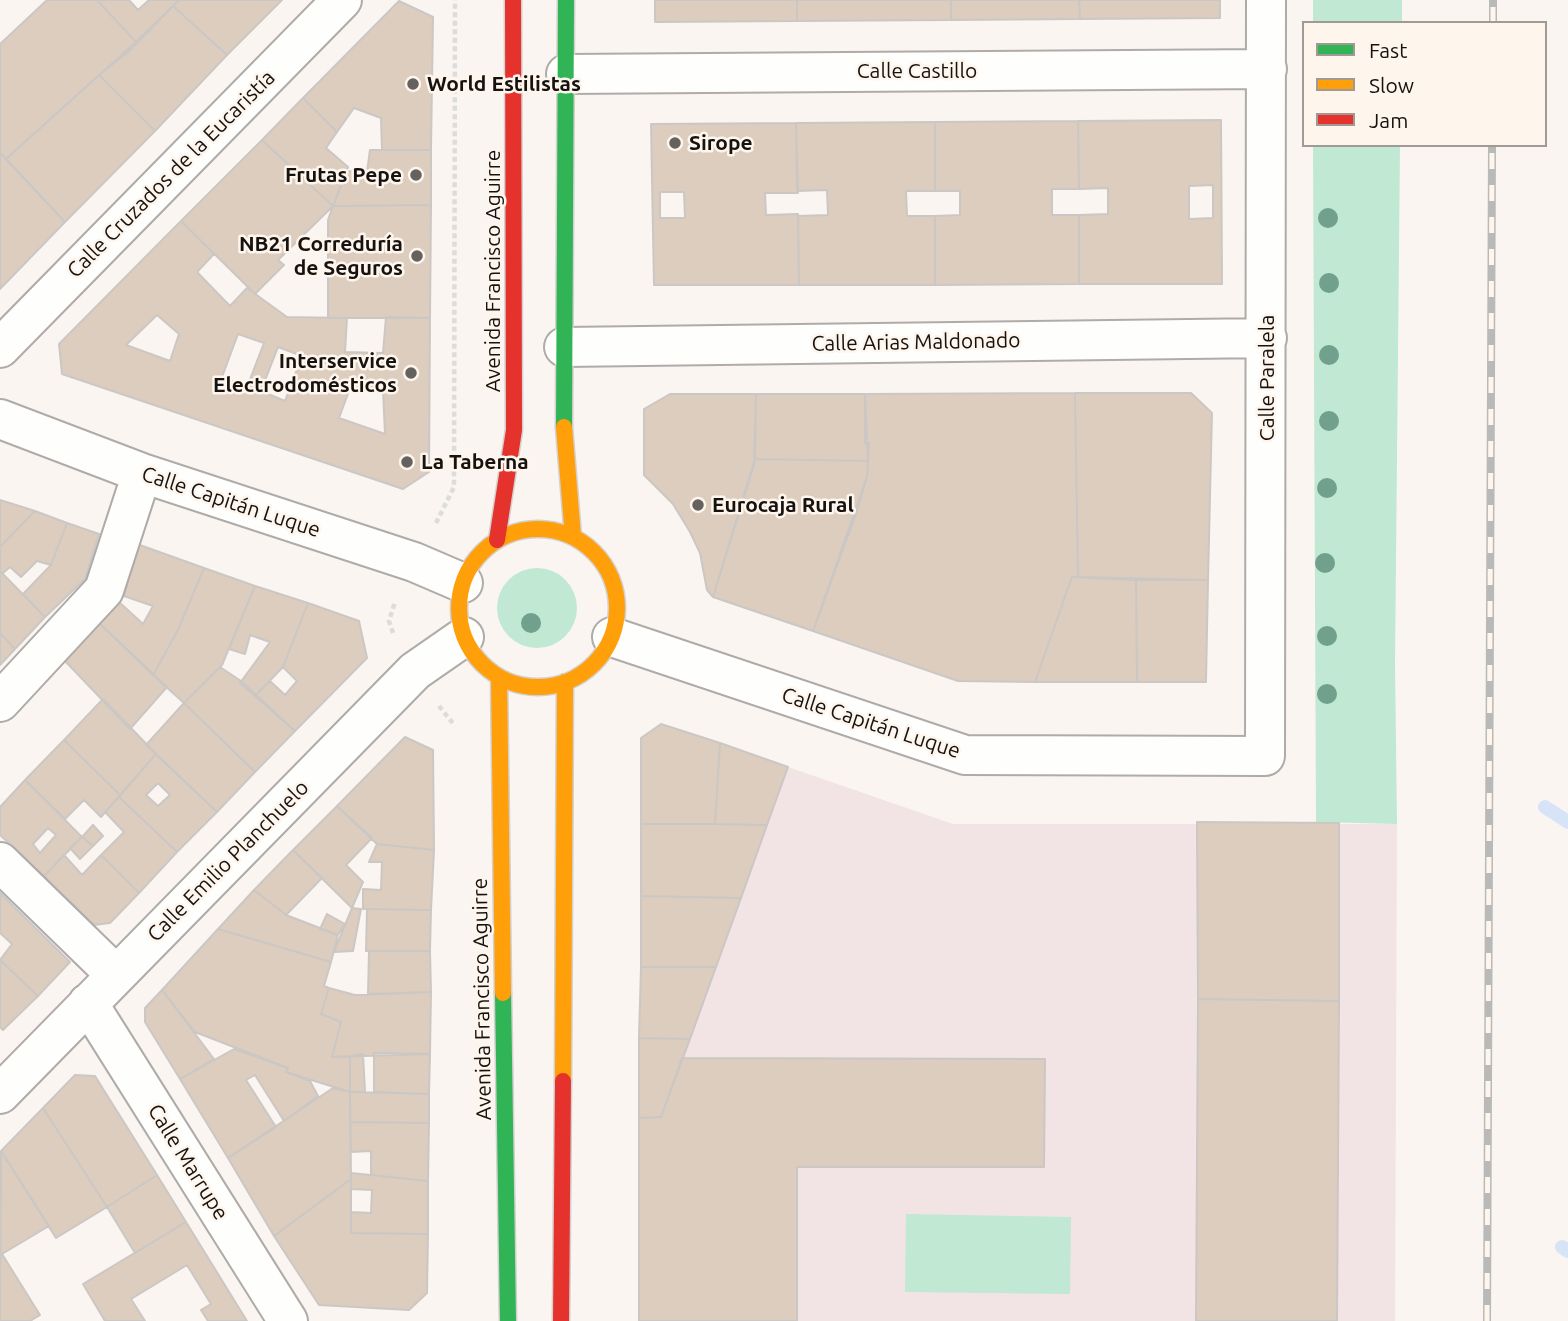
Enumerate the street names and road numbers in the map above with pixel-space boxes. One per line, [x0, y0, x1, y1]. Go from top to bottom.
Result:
street label: Calle Castillo [857, 58, 977, 84]
street label: Calle Cruzados de la Eucaristía [62, 65, 280, 283]
street label: Avenida Francisco Aguirre [480, 150, 506, 392]
street label: Calle Paralela [1254, 315, 1280, 441]
street label: Calle Arias Maldonado [811, 328, 1021, 356]
street label: Calle Capitán Luque [138, 461, 324, 543]
street label: Calle Capitán Luque [778, 682, 964, 764]
street label: Calle Emilio Planchuelo [142, 775, 314, 947]
street label: Avenida Francisco Aguirre [467, 877, 497, 1121]
street label: Calle Marrupe [142, 1099, 234, 1225]

